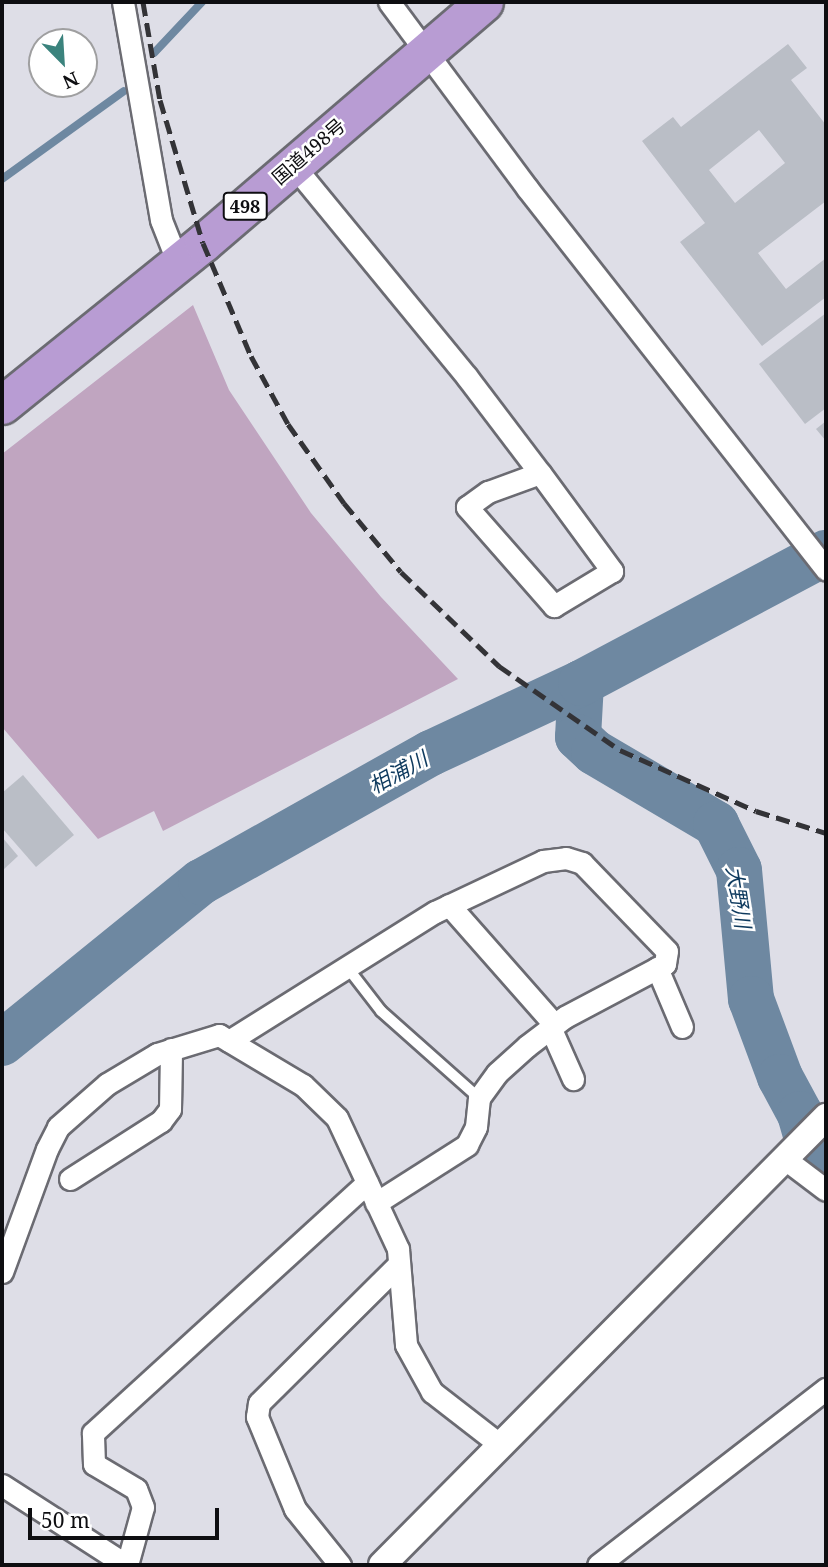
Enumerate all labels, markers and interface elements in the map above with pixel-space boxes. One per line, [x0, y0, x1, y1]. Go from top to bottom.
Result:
north arrow [28, 28, 98, 98]
text: N [59, 65, 83, 95]
street label: 国道498号 [268, 114, 350, 190]
road number: 498 [222, 191, 268, 220]
water label: 相浦川 [364, 746, 432, 798]
water label: 大野川 [722, 864, 756, 930]
scale bar [32, 1494, 222, 1538]
text: 50 m [41, 1506, 90, 1534]

